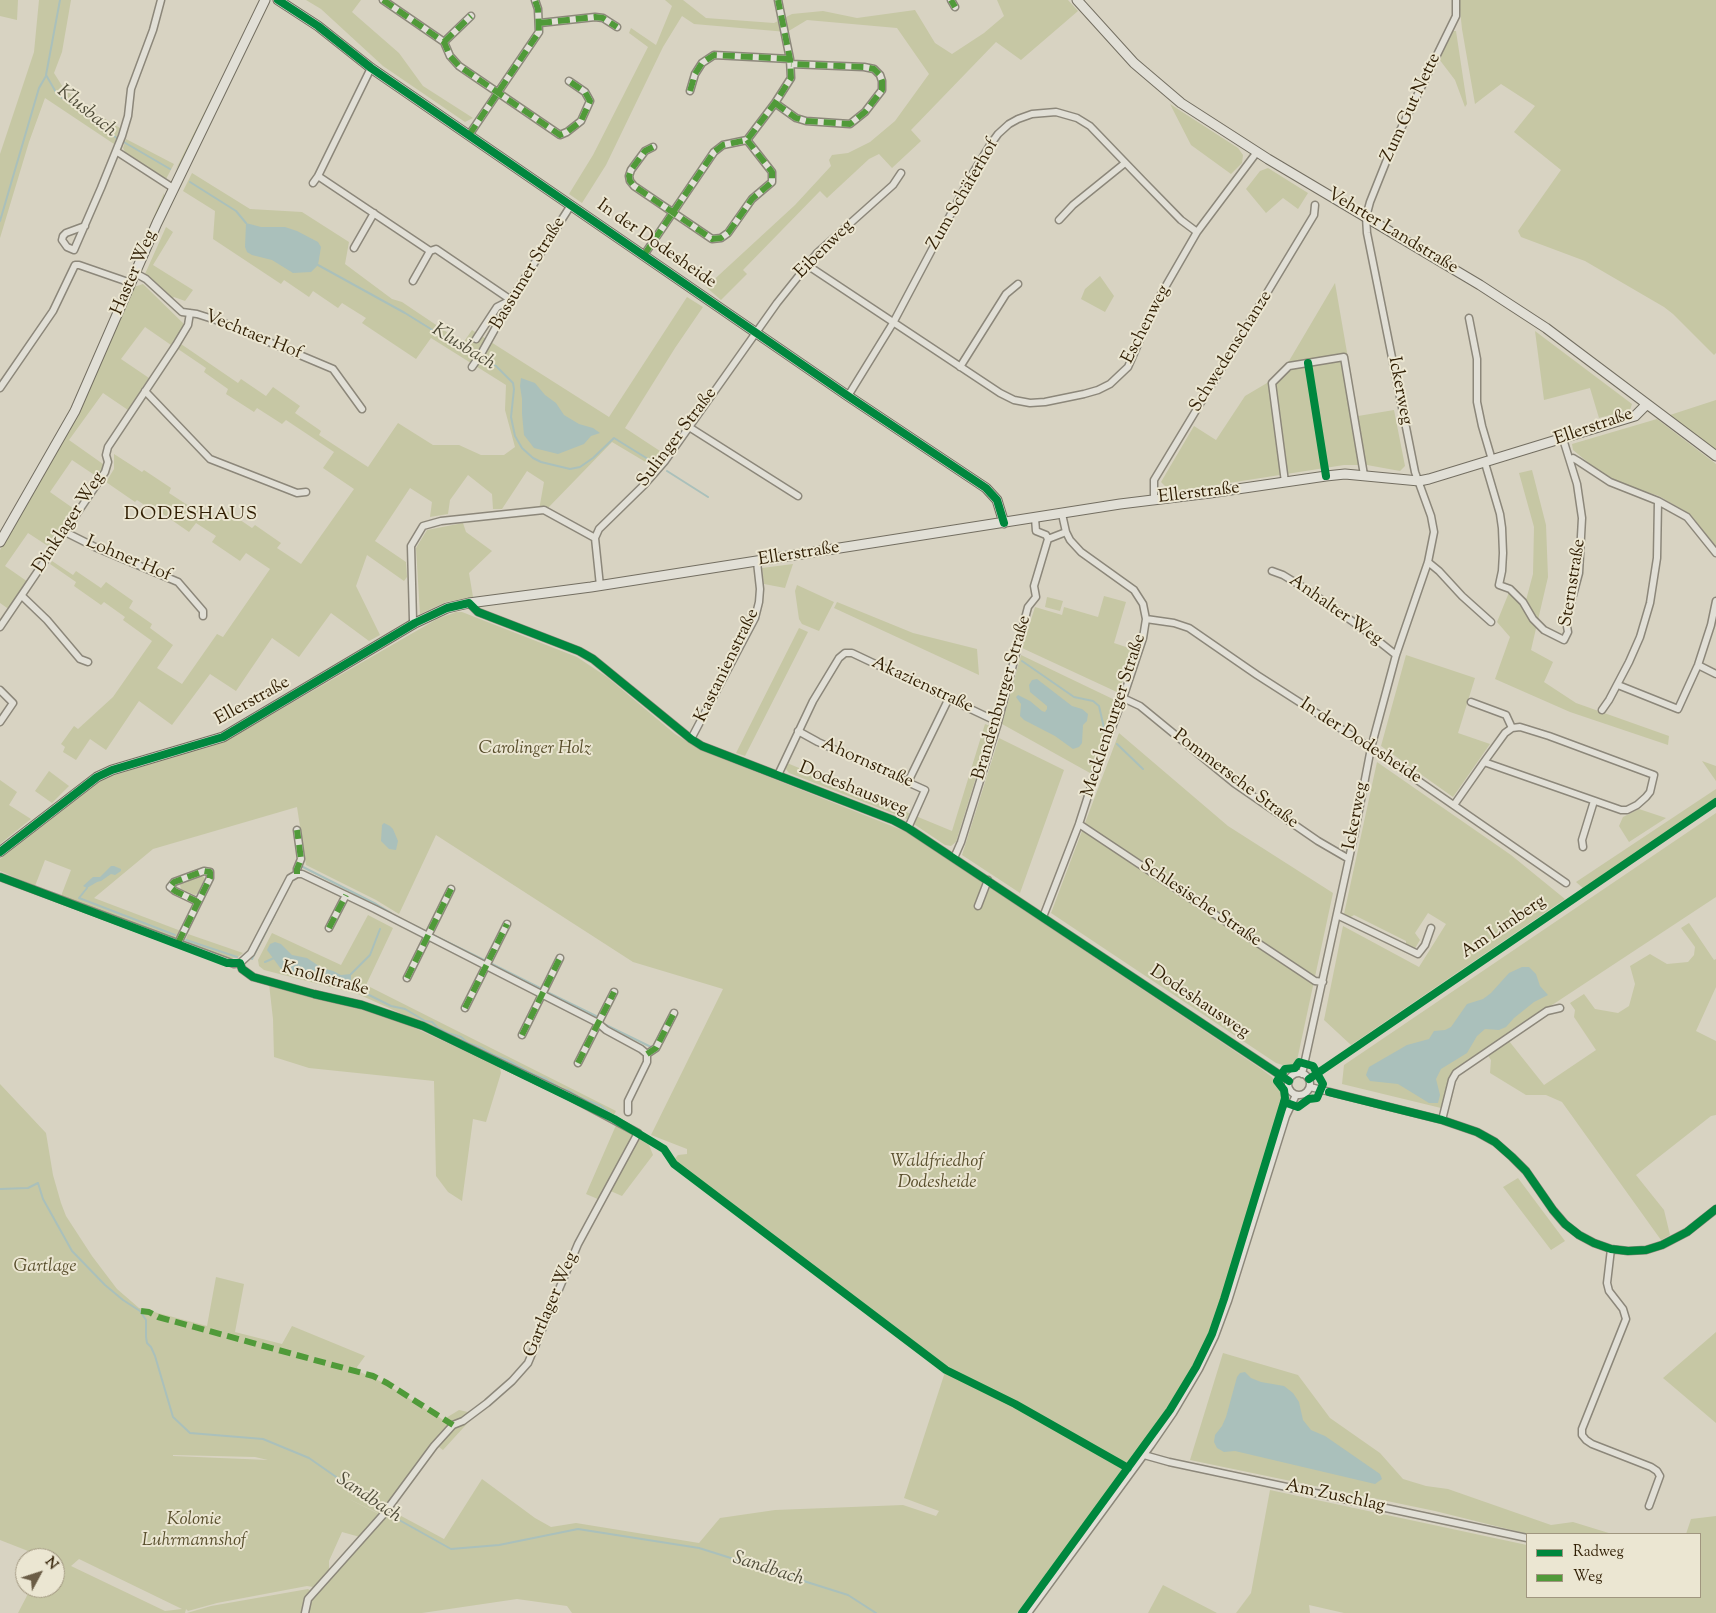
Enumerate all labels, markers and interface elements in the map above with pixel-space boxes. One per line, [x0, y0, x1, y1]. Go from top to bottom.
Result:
street label: Zum Gut Nette [1377, 50, 1447, 166]
water label: Klusbach [51, 81, 121, 143]
street label: Zum Schäferhof [924, 136, 1004, 254]
street label: Vehrter Landstraße [1322, 184, 1462, 280]
street label: In der Dodesheide [592, 196, 720, 294]
street label: Bassumer Straße [487, 214, 571, 334]
street label: Eibenweg [791, 216, 859, 284]
street label: Haster Weg [107, 227, 163, 319]
street label: Eschenweg [1118, 282, 1176, 368]
street label: Schwedenschanze [1186, 287, 1278, 417]
street label: Vechtaer Hof [201, 307, 305, 365]
water label: Klusbach [427, 320, 499, 376]
street label: Ickerweg [1382, 355, 1416, 427]
street label: Sulinger Straße [634, 384, 722, 492]
street label: Ellerstraße [1552, 404, 1636, 452]
street label: Dinklager Weg [29, 468, 111, 578]
street label: Ellerstraße [1157, 478, 1241, 510]
district label: DODESHAUS [123, 505, 259, 527]
street label: Lohner Hof [82, 532, 174, 588]
street label: Sternstraße [1556, 537, 1592, 629]
street label: Ellerstraße [757, 538, 841, 572]
street label: Anhalter Weg [1284, 571, 1386, 651]
street label: Kastanienstraße [691, 606, 765, 726]
street label: Brandenburger Straße [969, 613, 1037, 783]
street label: Mecklenburger Straße [1078, 632, 1152, 800]
street label: Akazienstraße [868, 653, 976, 719]
street label: Ellerstraße [212, 673, 294, 731]
street label: In der Dodesheide [1295, 695, 1425, 789]
street label: Pommersche Straße [1168, 726, 1302, 834]
street label: Ahornstraße [818, 734, 916, 794]
park label: Carolinger Holz [479, 739, 591, 761]
street label: Dodeshausweg [795, 758, 911, 822]
street label: Ickerweg [1340, 780, 1374, 852]
street label: Schlesische Straße [1135, 855, 1265, 953]
street label: Am Limberg [1457, 892, 1551, 964]
street label: Knollstraße [279, 958, 371, 1002]
street label: Dodeshausweg [1145, 962, 1253, 1044]
park label: Waldfriedhof Dodesheide [890, 1152, 984, 1194]
street label: Gartlager Weg [520, 1249, 584, 1361]
park label: Gartlage [14, 1257, 76, 1279]
water label: Sandbach [331, 1469, 405, 1529]
street label: Am Zuschlag [1283, 1476, 1387, 1518]
park label: Kolonie Luhrmannshof [142, 1510, 246, 1552]
legend [1526, 1533, 1701, 1598]
text: Radweg [1573, 1542, 1624, 1563]
north arrow [15, 1548, 65, 1598]
water label: Sandbach [729, 1548, 807, 1592]
text: N [39, 1553, 62, 1575]
text: Weg [1573, 1567, 1603, 1588]

